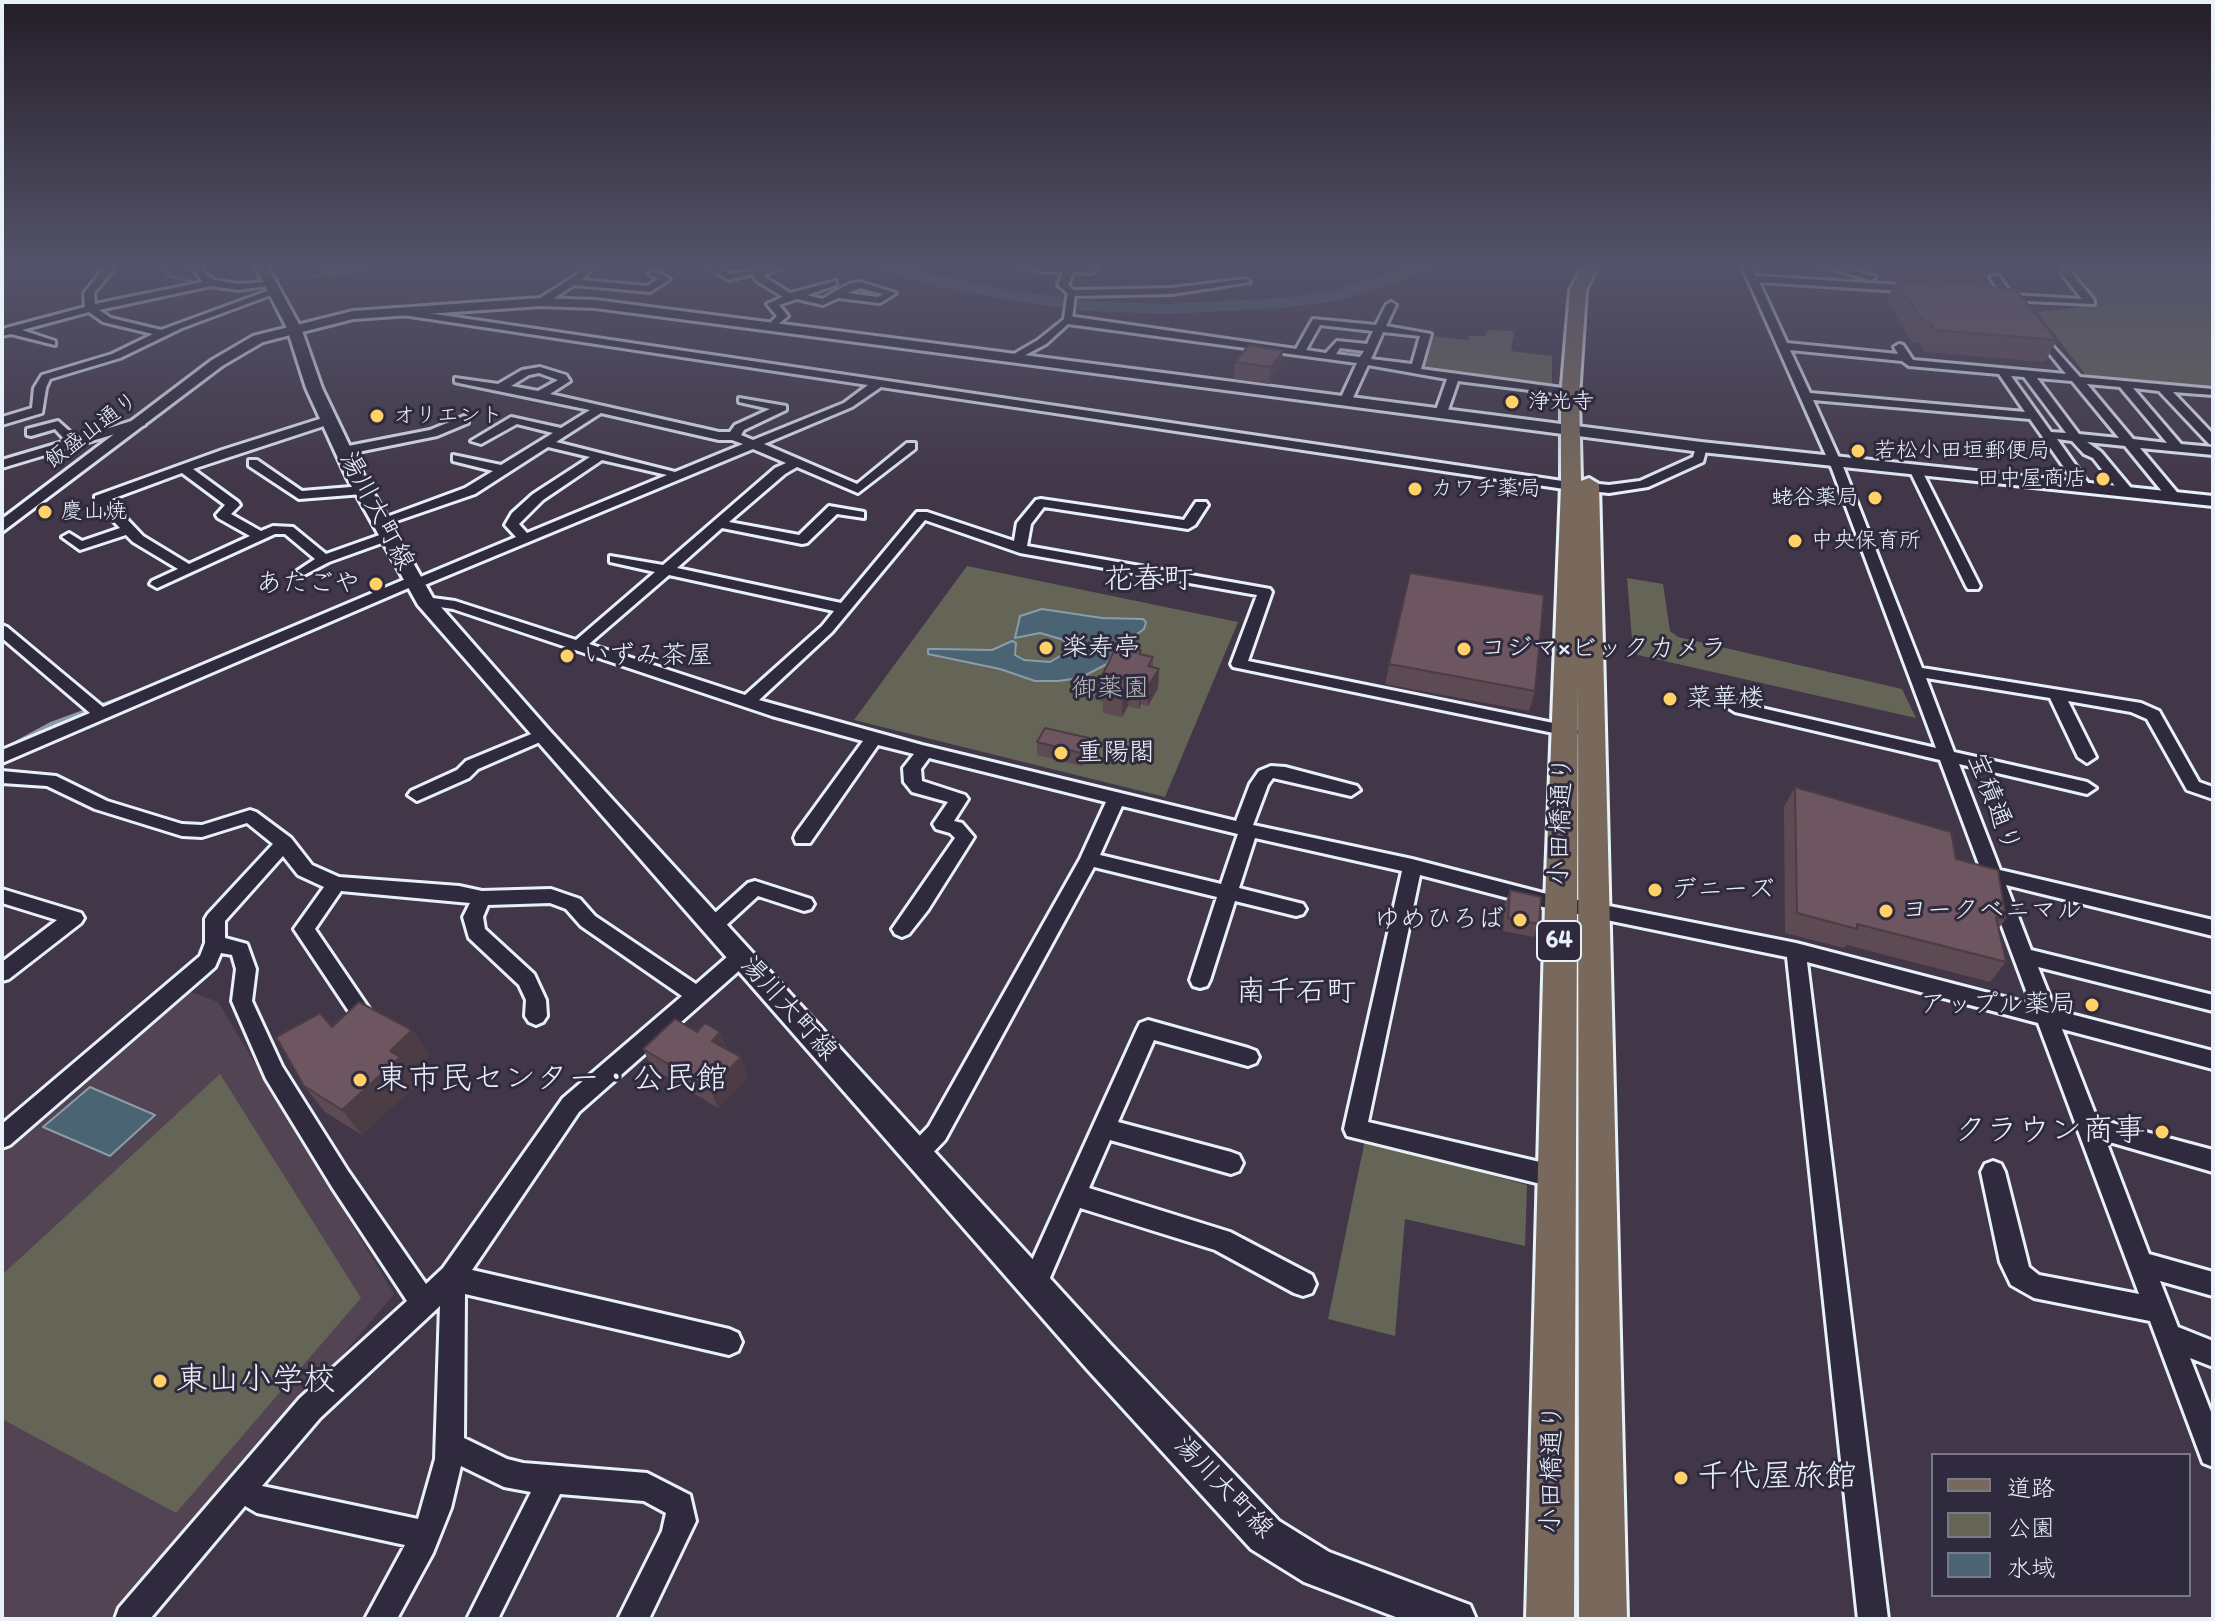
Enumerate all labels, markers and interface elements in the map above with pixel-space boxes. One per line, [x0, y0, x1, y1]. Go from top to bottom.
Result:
street label: 飯盛山通り [40, 387, 144, 475]
place label: 浄光寺 [1528, 389, 1594, 415]
marker: 浄光寺 [1503, 393, 1521, 411]
place label: オリエント [393, 403, 503, 429]
marker: オリエント [368, 407, 386, 425]
place label: 若松小田垣郵便局 [1874, 438, 2050, 464]
marker: 若松小田垣郵便局 [1849, 442, 1867, 460]
street label: 湯川大町線 [332, 446, 420, 576]
place label: 田中屋商店 [1977, 466, 2087, 492]
marker: 田中屋商店 [2094, 470, 2112, 488]
place label: カワチ薬局 [1431, 476, 1541, 502]
marker: カワチ薬局 [1406, 480, 1424, 498]
place label: 蛯谷薬局 [1771, 485, 1859, 511]
marker: 蛯谷薬局 [1866, 489, 1884, 507]
place label: 慶山焼 [61, 499, 127, 525]
marker: 慶山焼 [36, 503, 54, 521]
place label: 中央保育所 [1811, 528, 1921, 554]
marker: 中央保育所 [1786, 532, 1804, 550]
district label: 花春町 [1103, 562, 1193, 598]
place label: あたごや [256, 568, 360, 600]
marker: あたごや [367, 575, 385, 593]
place label: 楽寿亭 [1062, 632, 1140, 664]
place label: コジマ×ビックカメラ [1480, 633, 1727, 665]
marker: 楽寿亭 [1037, 639, 1055, 657]
place label: いずみ茶屋 [583, 640, 713, 672]
marker: コジマ×ビックカメラ [1455, 640, 1473, 658]
marker: いずみ茶屋 [558, 647, 576, 665]
park label: 御薬園 [1071, 673, 1149, 705]
place label: 菜華楼 [1686, 683, 1764, 715]
marker: 菜華楼 [1661, 690, 1679, 708]
place label: 重陽閣 [1077, 737, 1155, 769]
marker: 重陽閣 [1052, 744, 1070, 762]
street label: 宝積通り [1960, 749, 2026, 857]
street label: 小田橋通り [1544, 755, 1580, 887]
place label: デニーズ [1671, 874, 1774, 906]
marker: デニーズ [1646, 881, 1664, 899]
place label: ヨークベニマル [1902, 895, 2082, 927]
marker: ヨークベニマル [1877, 902, 1895, 920]
place label: ゆめひろば [1374, 904, 1504, 936]
marker: ゆめひろば [1511, 911, 1529, 929]
road number: 64 [1537, 921, 1581, 961]
street label: 湯川大町線 [733, 950, 843, 1068]
district label: 南千石町 [1236, 975, 1356, 1011]
place label: アップル薬局 [1920, 989, 2076, 1021]
marker: アップル薬局 [2083, 996, 2101, 1014]
place label: 東市民センター・公民館 [376, 1061, 728, 1099]
marker: 東市民センター・公民館 [351, 1071, 369, 1089]
place label: クラウン商事 [1954, 1113, 2146, 1151]
marker: クラウン商事 [2153, 1123, 2171, 1141]
place label: 東山小学校 [176, 1362, 336, 1400]
marker: 東山小学校 [151, 1372, 169, 1390]
street label: 小田橋通り [1536, 1404, 1570, 1534]
street label: 湯川大町線 [1167, 1430, 1279, 1546]
legend [1931, 1453, 2191, 1597]
place label: 千代屋旅館 [1697, 1459, 1857, 1497]
marker: 千代屋旅館 [1672, 1469, 1690, 1487]
text: 道路 [2007, 1473, 2055, 1502]
text: 公園 [2007, 1513, 2055, 1542]
text: 水域 [2007, 1553, 2055, 1582]

